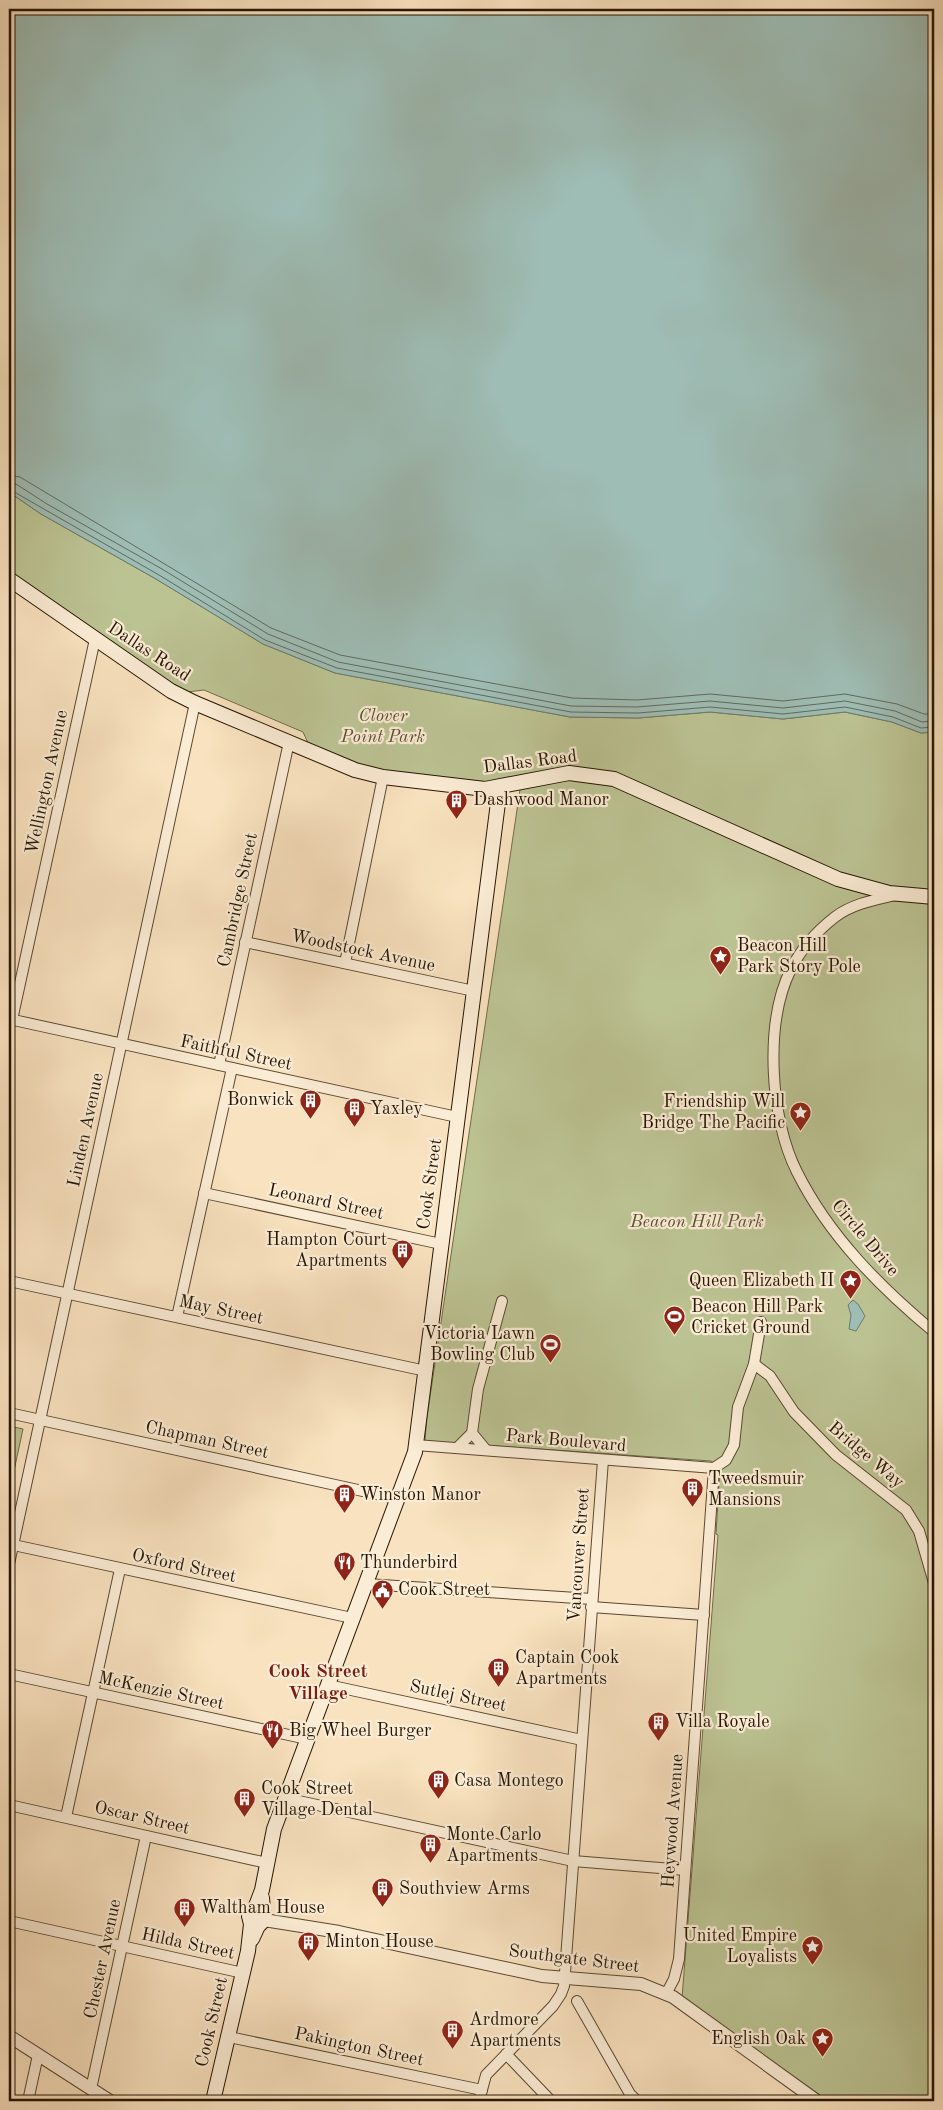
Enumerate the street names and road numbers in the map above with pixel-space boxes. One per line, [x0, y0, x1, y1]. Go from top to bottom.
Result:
street label: Dallas Road [104, 619, 194, 685]
street label: Wellington Avenue [23, 708, 71, 856]
street label: Dallas Road [482, 747, 578, 777]
street label: Cambridge Street [215, 831, 261, 969]
street label: Woodstock Avenue [289, 927, 437, 975]
street label: Faithful Street [178, 1032, 294, 1074]
street label: Linden Avenue [65, 1071, 107, 1189]
street label: Cook Street [415, 1137, 445, 1231]
street label: Leonard Street [267, 1181, 385, 1223]
street label: Circle Drive [828, 1196, 902, 1280]
street label: May Street [177, 1292, 265, 1328]
street label: Chapman Street [144, 1418, 270, 1462]
street label: Bridge Way [825, 1418, 908, 1492]
street label: Park Boulevard [505, 1427, 627, 1455]
street label: Vancouver Street [565, 1487, 593, 1623]
street label: Oxford Street [130, 1546, 238, 1586]
street label: McKenzie Street [96, 1669, 226, 1713]
street label: Sutlej Street [408, 1677, 508, 1715]
street label: Heywood Avenue [659, 1753, 687, 1889]
street label: Oscar Street [93, 1798, 191, 1838]
street label: Chester Avenue [82, 1897, 124, 2021]
street label: Hilda Street [140, 1925, 236, 1963]
street label: Southgate Street [508, 1942, 640, 1976]
street label: Cook Street [193, 1975, 231, 2069]
street label: Pakington Street [293, 2025, 425, 2069]

